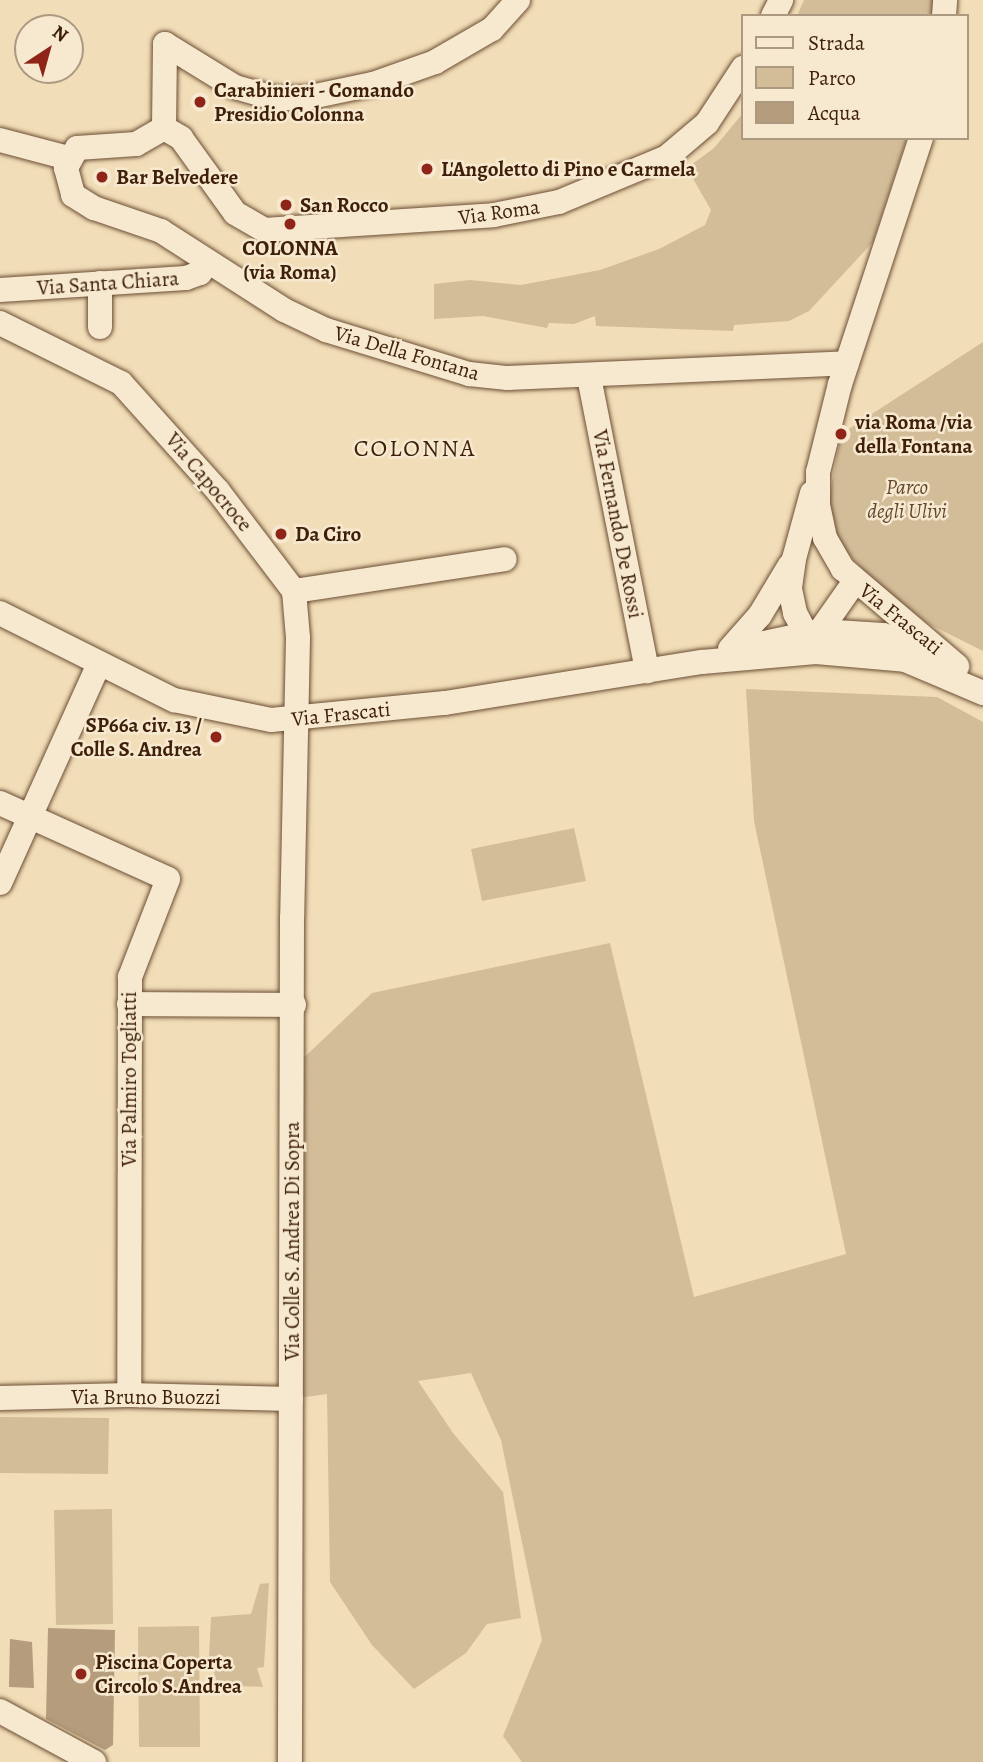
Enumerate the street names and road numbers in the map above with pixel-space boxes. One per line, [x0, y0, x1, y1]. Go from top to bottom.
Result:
street label: Via Roma [457, 194, 541, 230]
street label: Via Santa Chiara [36, 265, 180, 301]
street label: Via Della Fontana [331, 320, 483, 386]
street label: Via Capocroce [160, 427, 258, 537]
street label: Via Fernando De Rossi [587, 428, 649, 620]
street label: Via Frascati [854, 578, 948, 660]
street label: Via Frascati [290, 696, 392, 732]
street label: Via Palmiro Togliatti [116, 991, 142, 1167]
street label: Via Colle S. Andrea Di Sopra [279, 1121, 305, 1361]
street label: Via Bruno Buozzi [71, 1384, 221, 1410]

